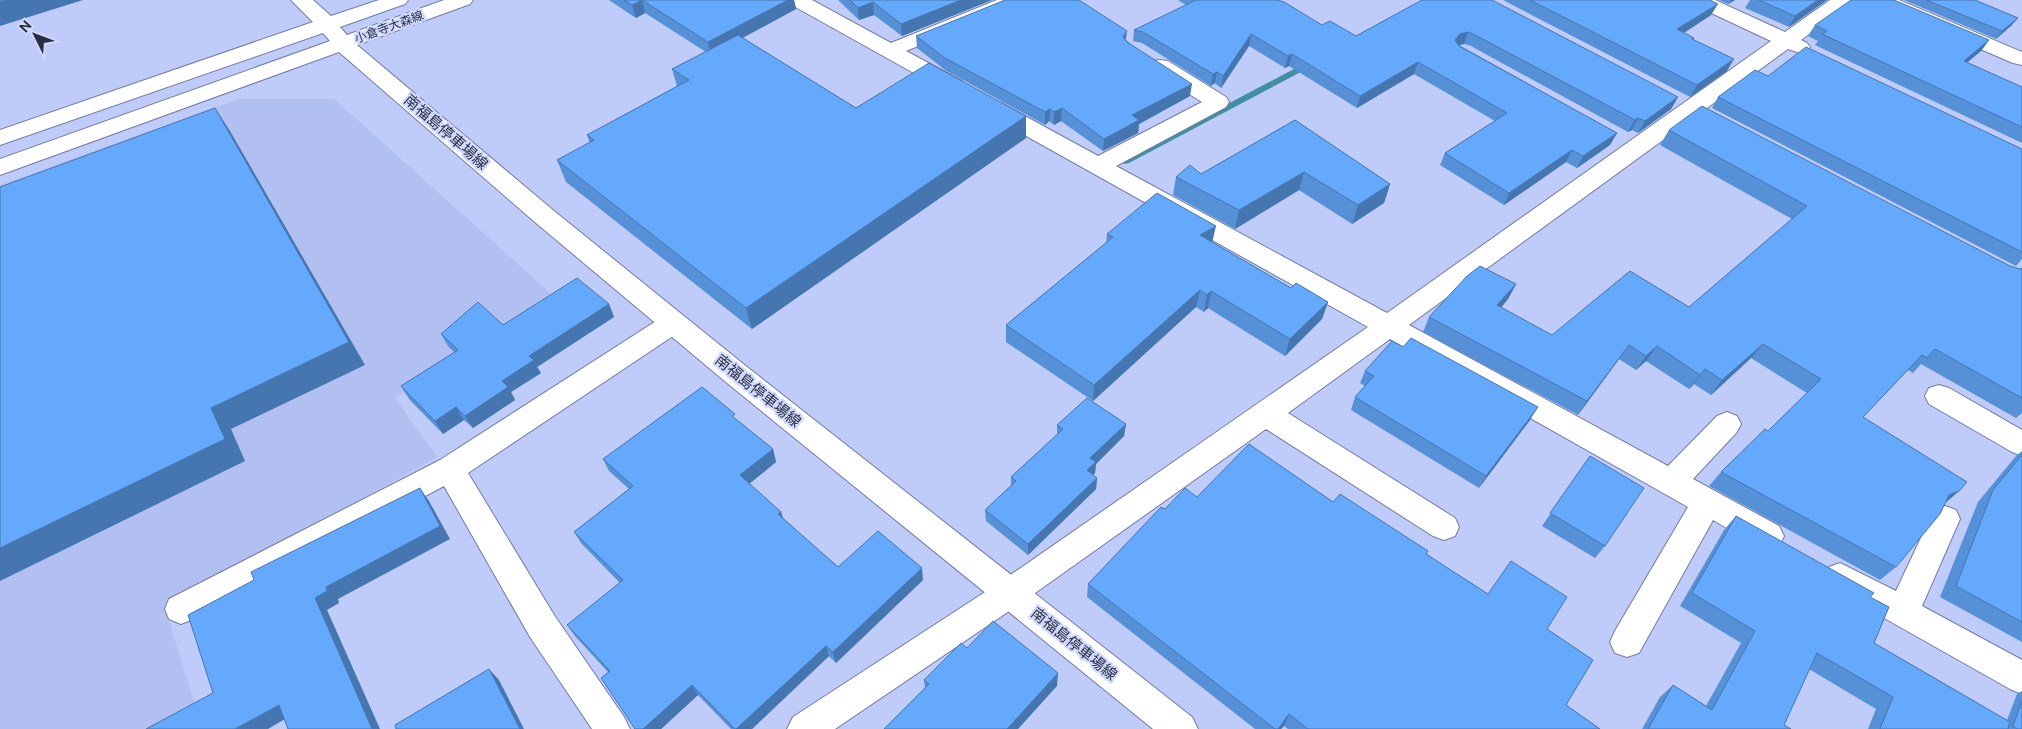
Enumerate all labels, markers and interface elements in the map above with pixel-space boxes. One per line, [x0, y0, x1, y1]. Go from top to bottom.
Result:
street label: 小倉寺大森線 [353, 8, 425, 45]
north arrow [10, 10, 60, 60]
text: N [16, 17, 35, 36]
street label: 南福島停車場線 [401, 91, 492, 172]
street label: 南福島停車場線 [712, 351, 804, 430]
street label: 南福島停車場線 [1028, 604, 1120, 683]

